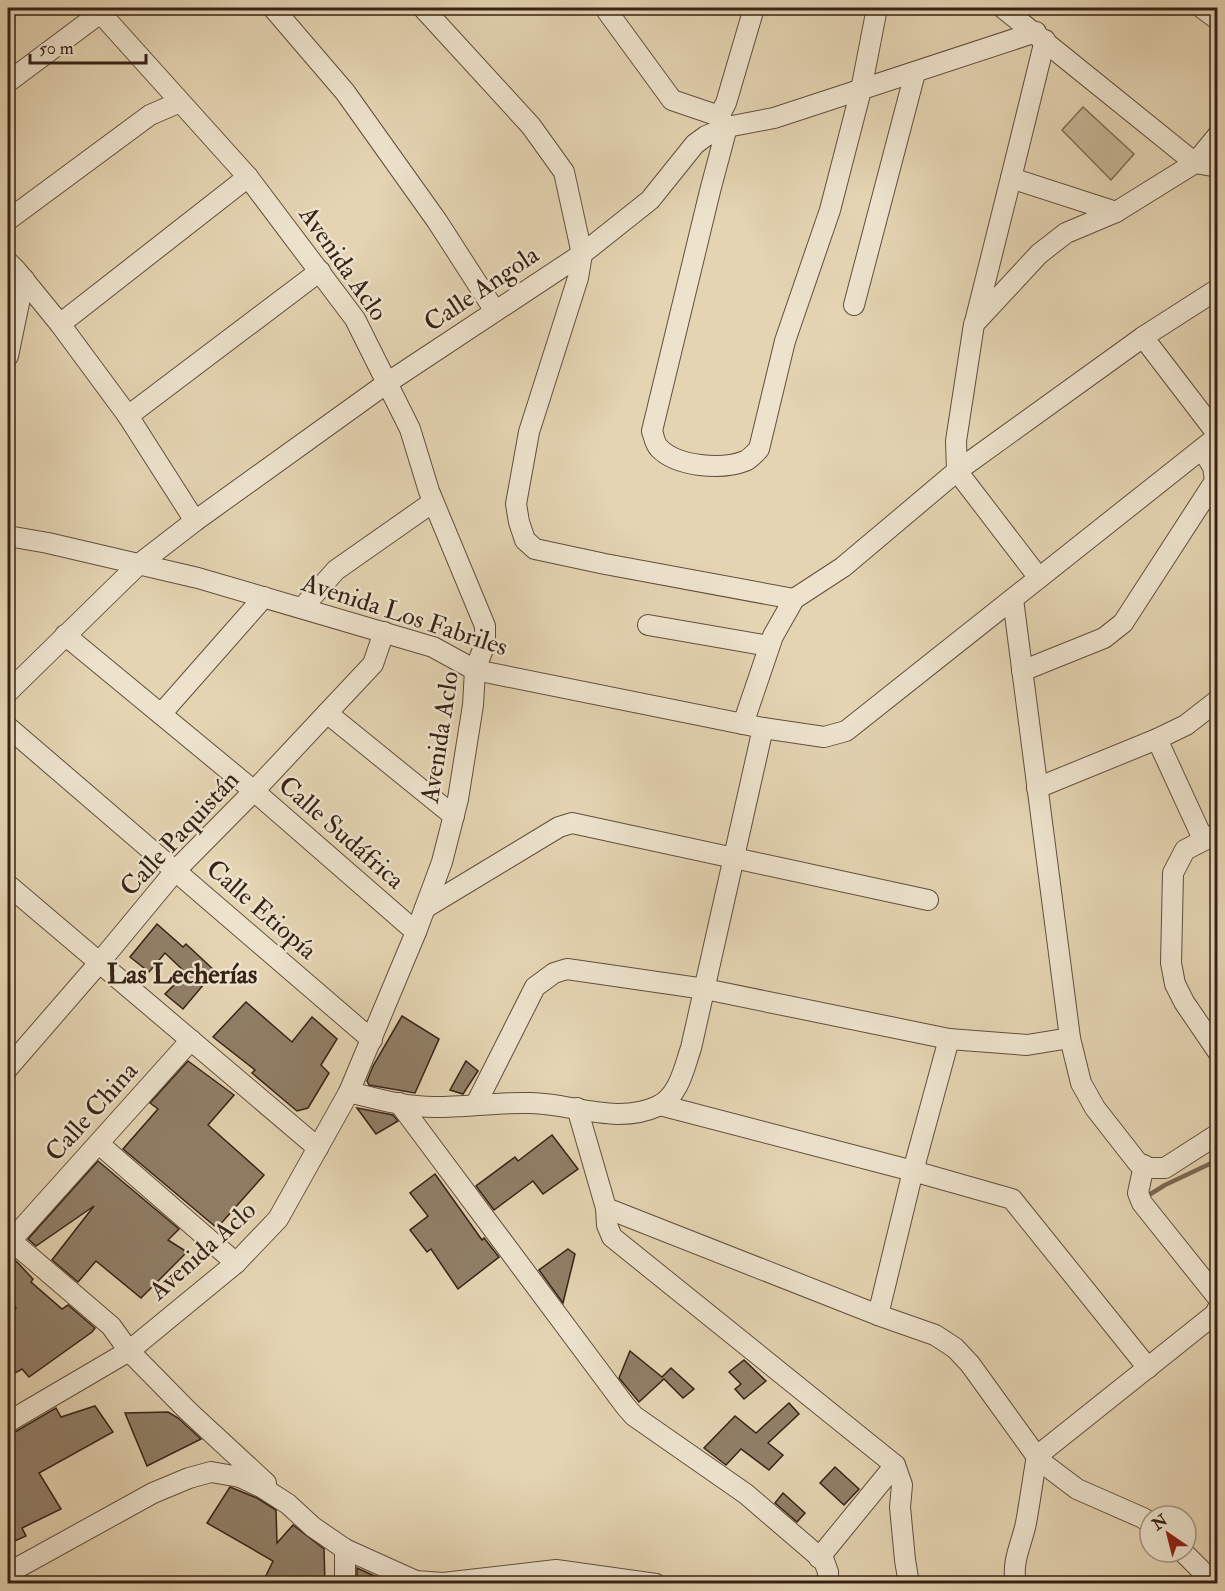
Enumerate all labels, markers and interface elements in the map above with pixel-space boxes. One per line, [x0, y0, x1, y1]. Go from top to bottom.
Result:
scale bar [30, 27, 146, 65]
text: 50 m [39, 37, 74, 60]
street label: Avenida Aclo [291, 199, 394, 327]
street label: Calle Angola [418, 239, 545, 339]
street label: Avenida Los Fabriles [297, 566, 512, 663]
street label: Avenida Aclo [414, 669, 466, 806]
street label: Calle Paquistán [114, 764, 246, 903]
street label: Calle Sudáfrica [272, 769, 411, 896]
street label: Calle Etiopía [199, 853, 323, 967]
district label: Las Lecherías [107, 958, 257, 991]
street label: Calle China [39, 1055, 145, 1168]
street label: Avenida Aclo [142, 1194, 263, 1308]
north arrow [1138, 1504, 1198, 1564]
text: N [1148, 1510, 1172, 1535]

